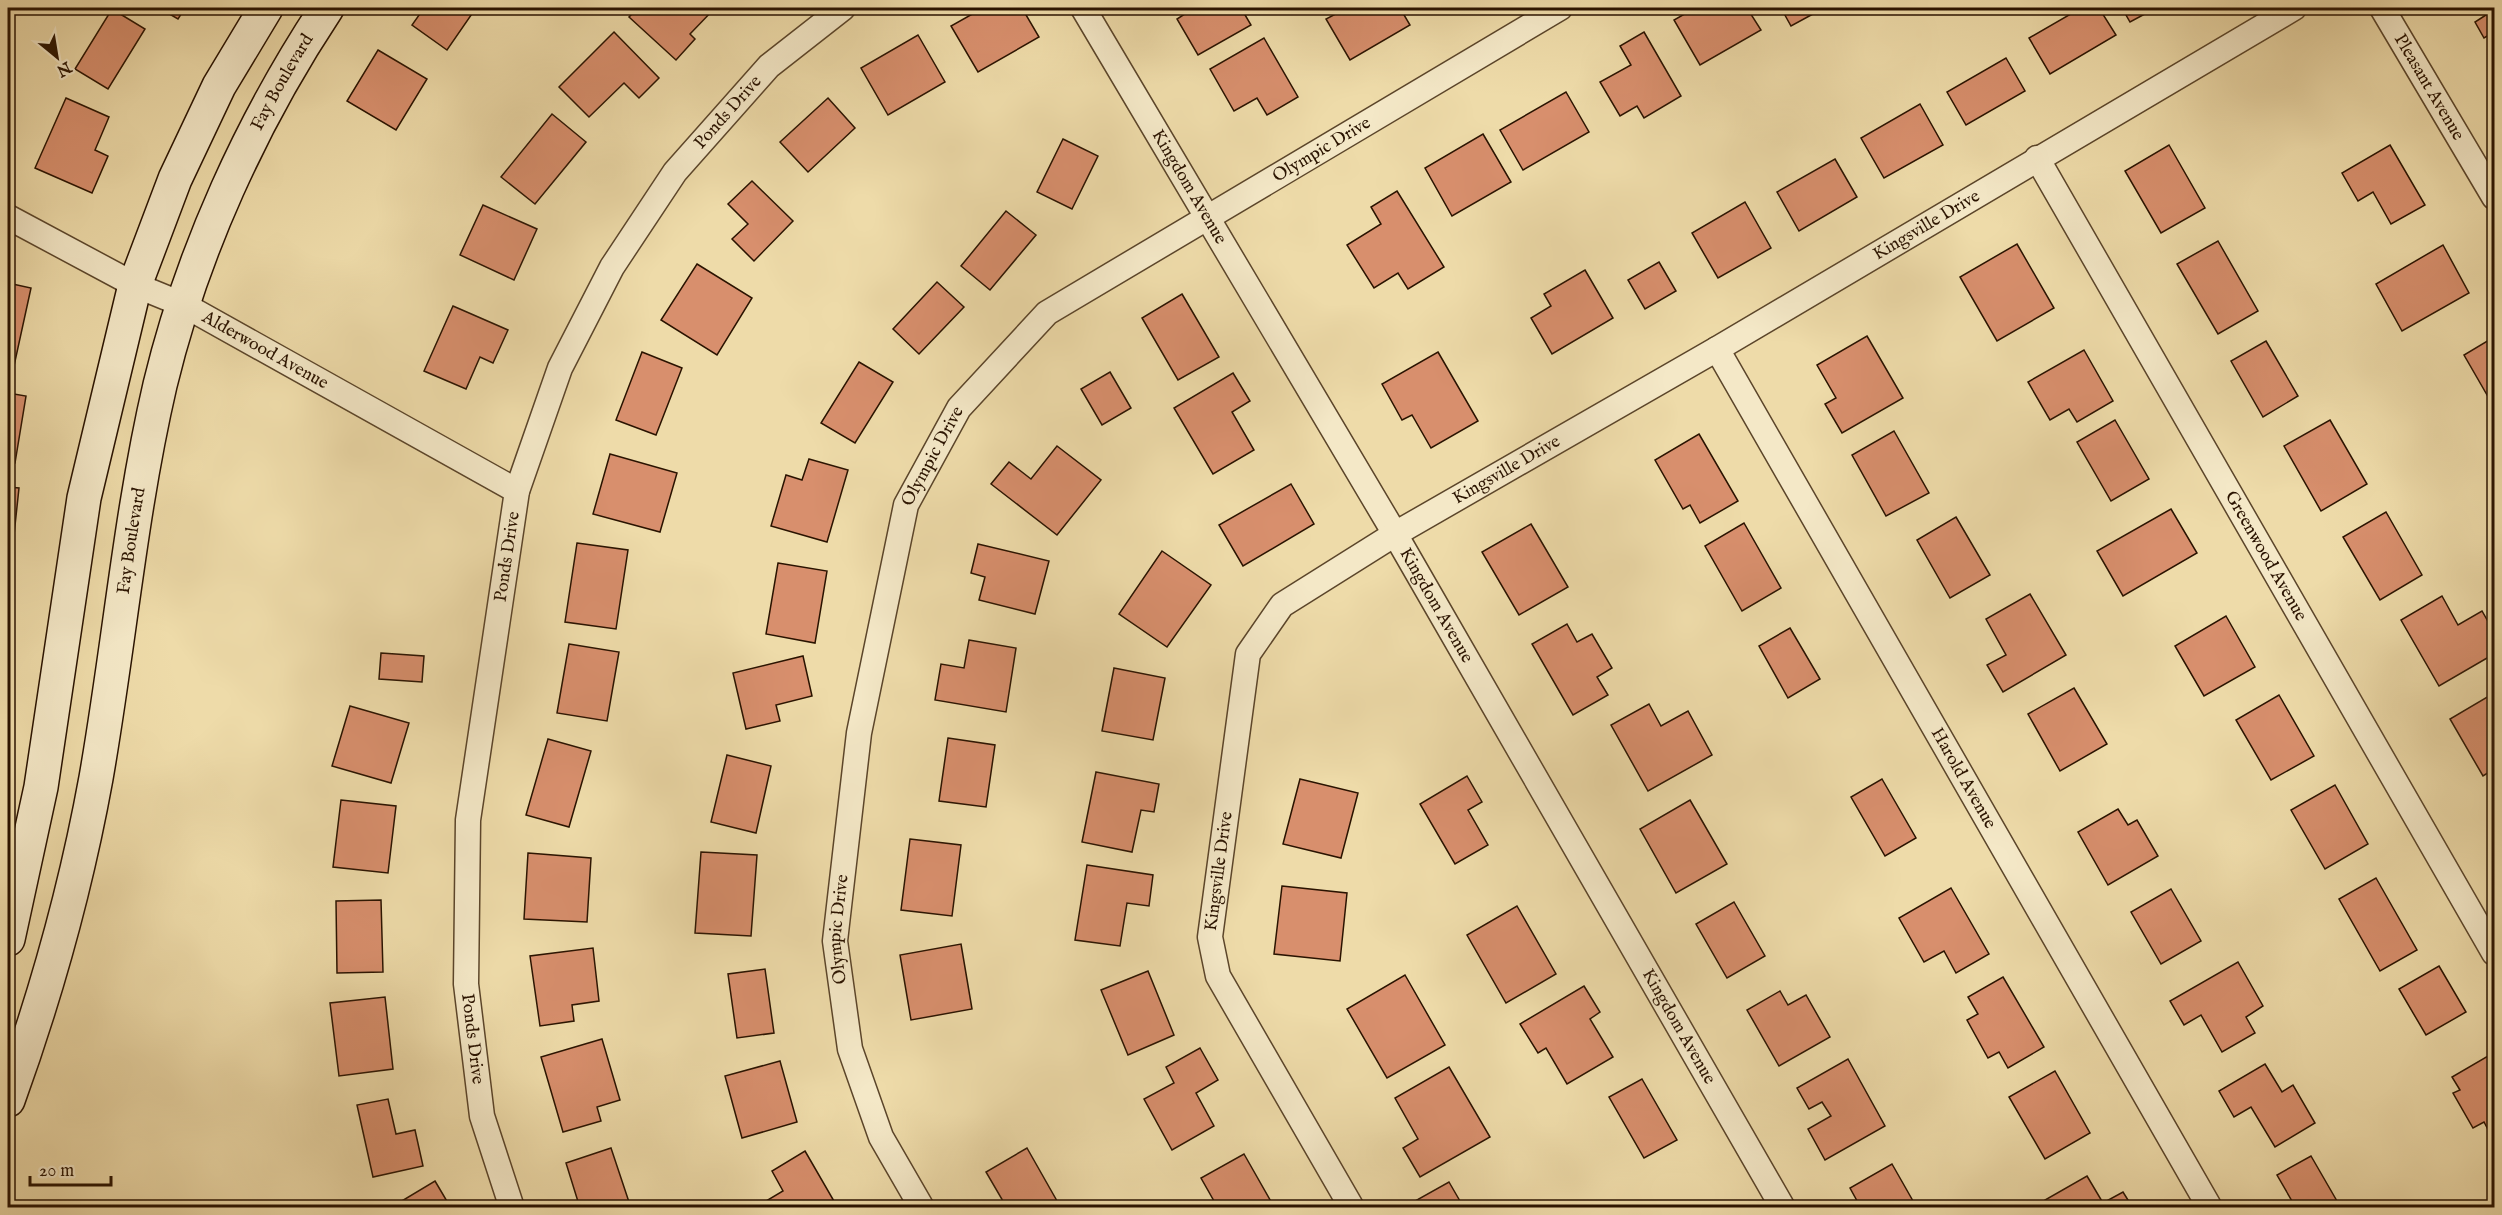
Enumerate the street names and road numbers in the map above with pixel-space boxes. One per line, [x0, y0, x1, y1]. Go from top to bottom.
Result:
street label: Fay Boulevard [246, 29, 319, 135]
street label: Pleasant Avenue [2388, 30, 2469, 145]
street label: Ponds Drive [689, 71, 767, 154]
street label: Olympic Drive [1268, 112, 1375, 188]
street label: Kingdom Avenue [1146, 125, 1232, 248]
street label: Kingsville Drive [1869, 185, 1984, 266]
street label: Alderwood Avenue [197, 305, 332, 395]
street label: Olympic Drive [896, 402, 969, 510]
street label: Kingsville Drive [1449, 430, 1564, 510]
street label: Fay Boulevard [112, 485, 151, 596]
street label: Greenwood Avenue [2219, 487, 2312, 625]
street label: Ponds Drive [489, 510, 525, 603]
street label: Kingdom Avenue [1394, 544, 1478, 667]
street label: Harold Avenue [1925, 724, 2001, 833]
street label: Kingsville Drive [1199, 810, 1238, 932]
street label: Olympic Drive [823, 873, 854, 986]
street label: Kingdom Avenue [1636, 965, 1721, 1088]
street label: Ponds Drive [455, 992, 489, 1086]

